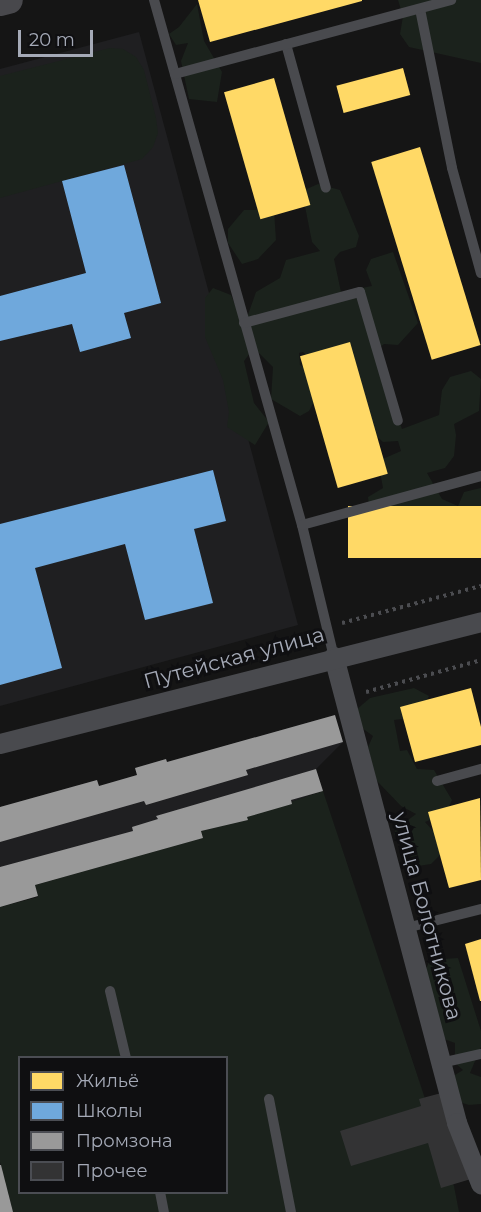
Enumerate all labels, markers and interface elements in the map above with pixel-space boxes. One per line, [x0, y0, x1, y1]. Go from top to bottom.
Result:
scale bar [21, 18, 96, 56]
text: 20 m [29, 29, 75, 51]
street label: Путейская улица [141, 622, 327, 694]
street label: улица Болотникова [387, 809, 467, 1023]
legend [18, 1056, 228, 1194]
text: Жильё [76, 1070, 139, 1092]
text: Школы [76, 1100, 143, 1122]
text: Промзона [76, 1130, 173, 1152]
text: Прочее [76, 1160, 148, 1182]

